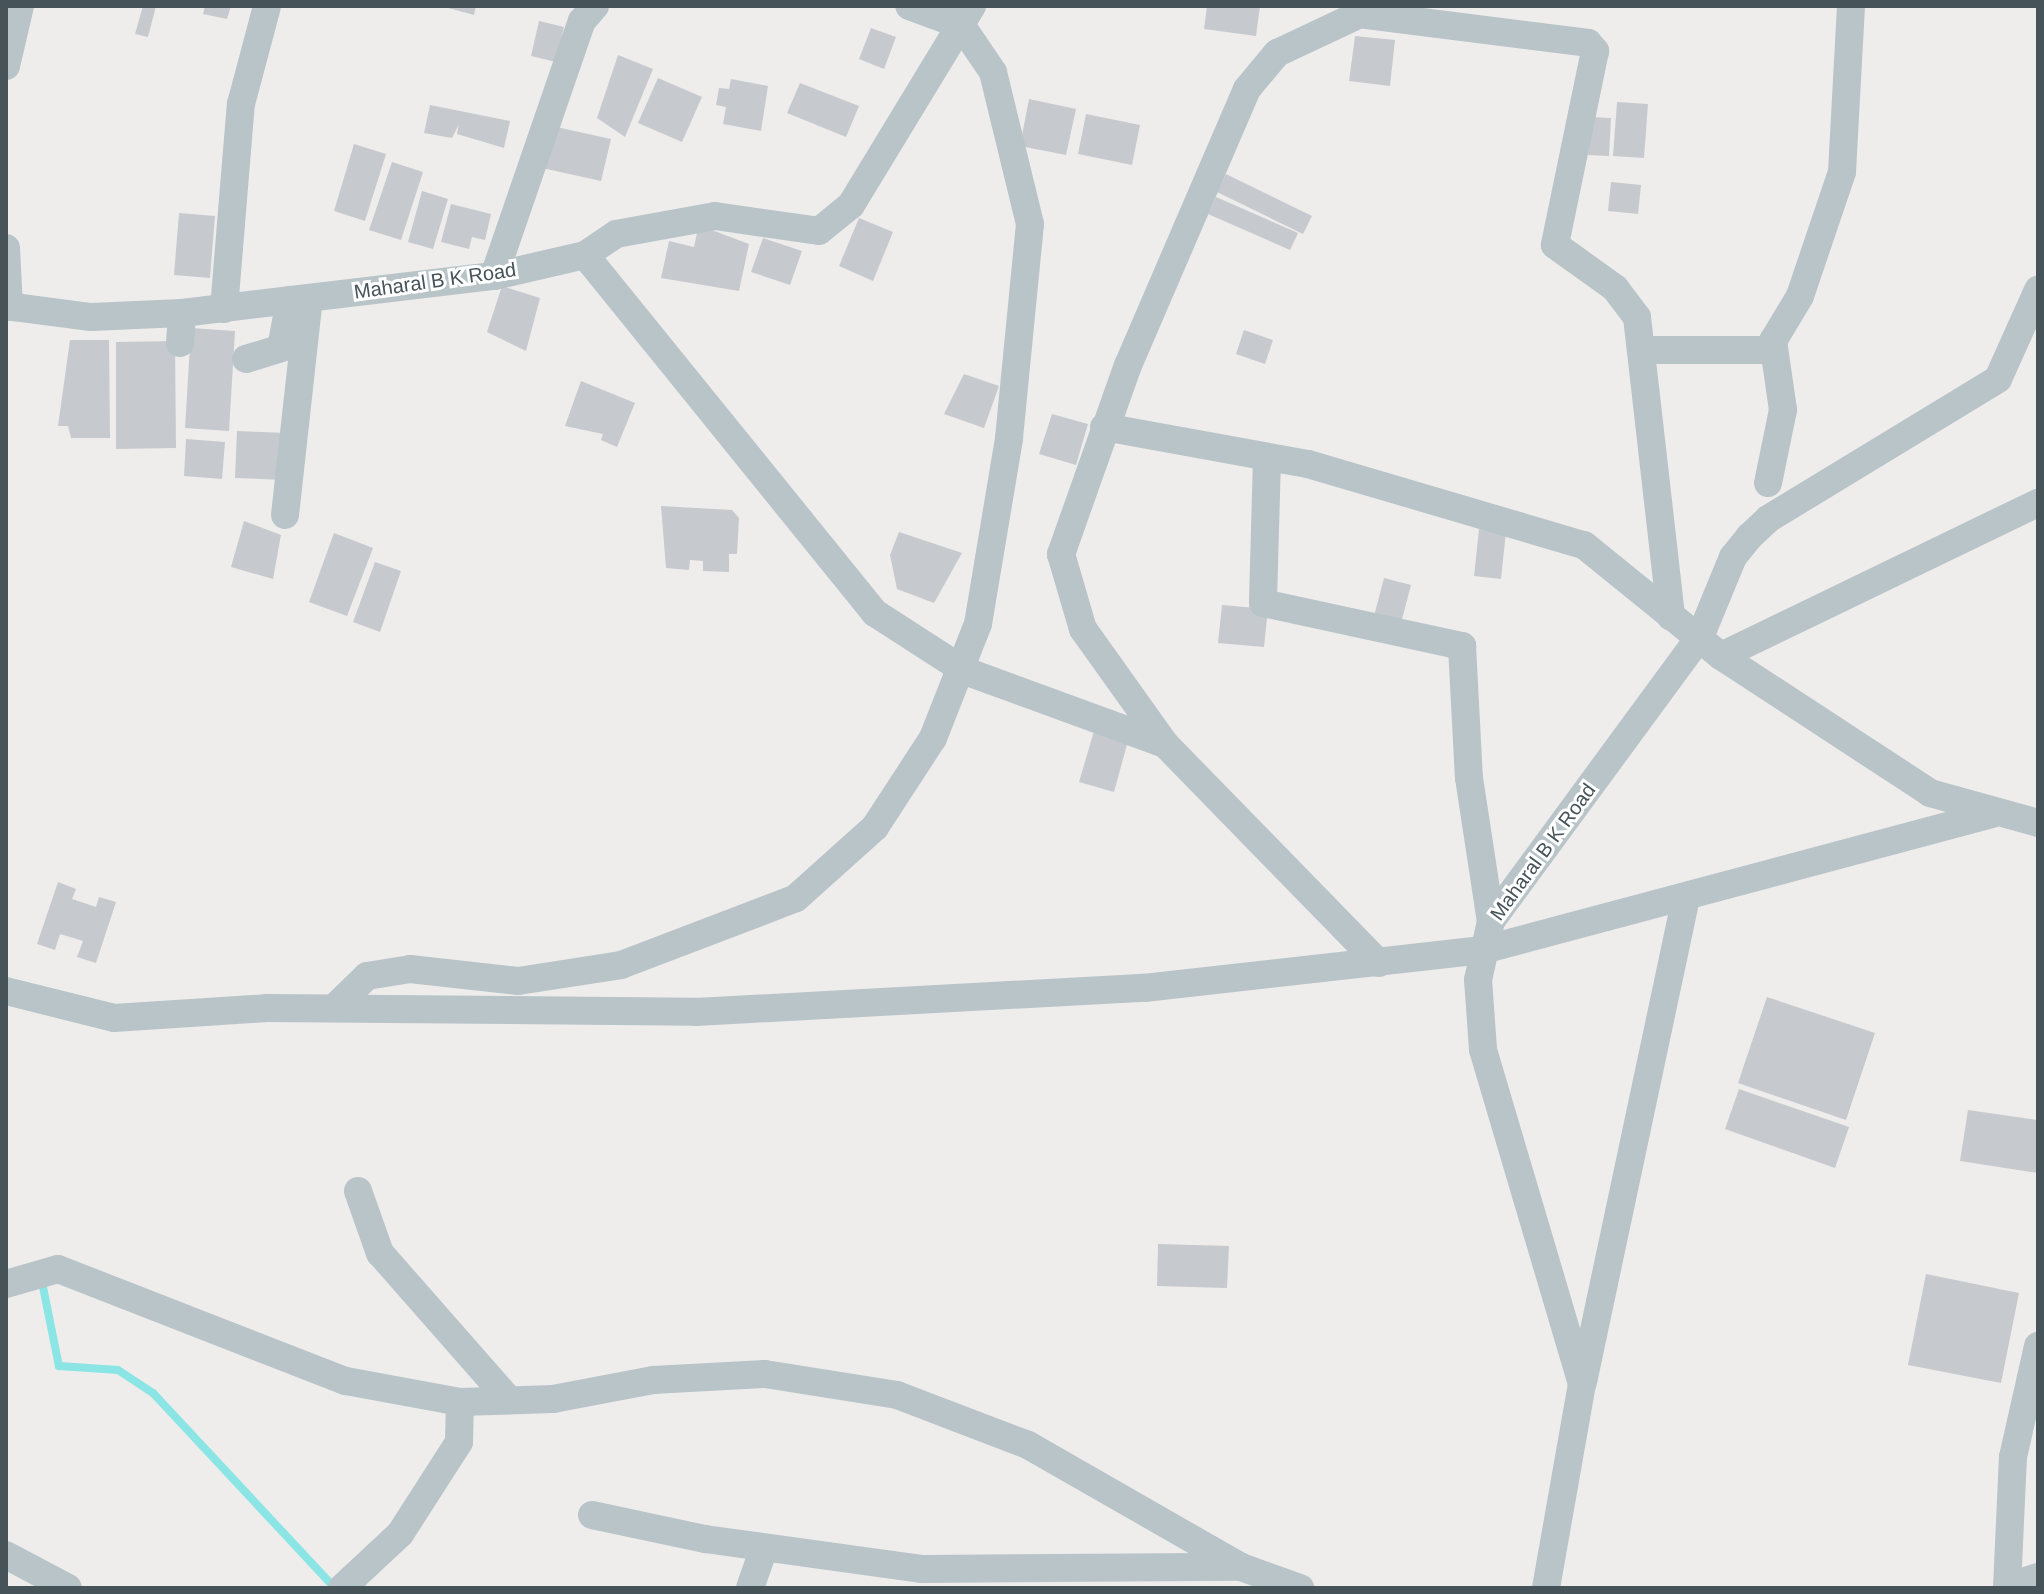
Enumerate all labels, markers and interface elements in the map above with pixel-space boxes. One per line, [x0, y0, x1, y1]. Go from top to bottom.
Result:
street label: Maharal B K Road [352, 258, 518, 304]
street label: Maharal B K Road [1485, 779, 1601, 925]

